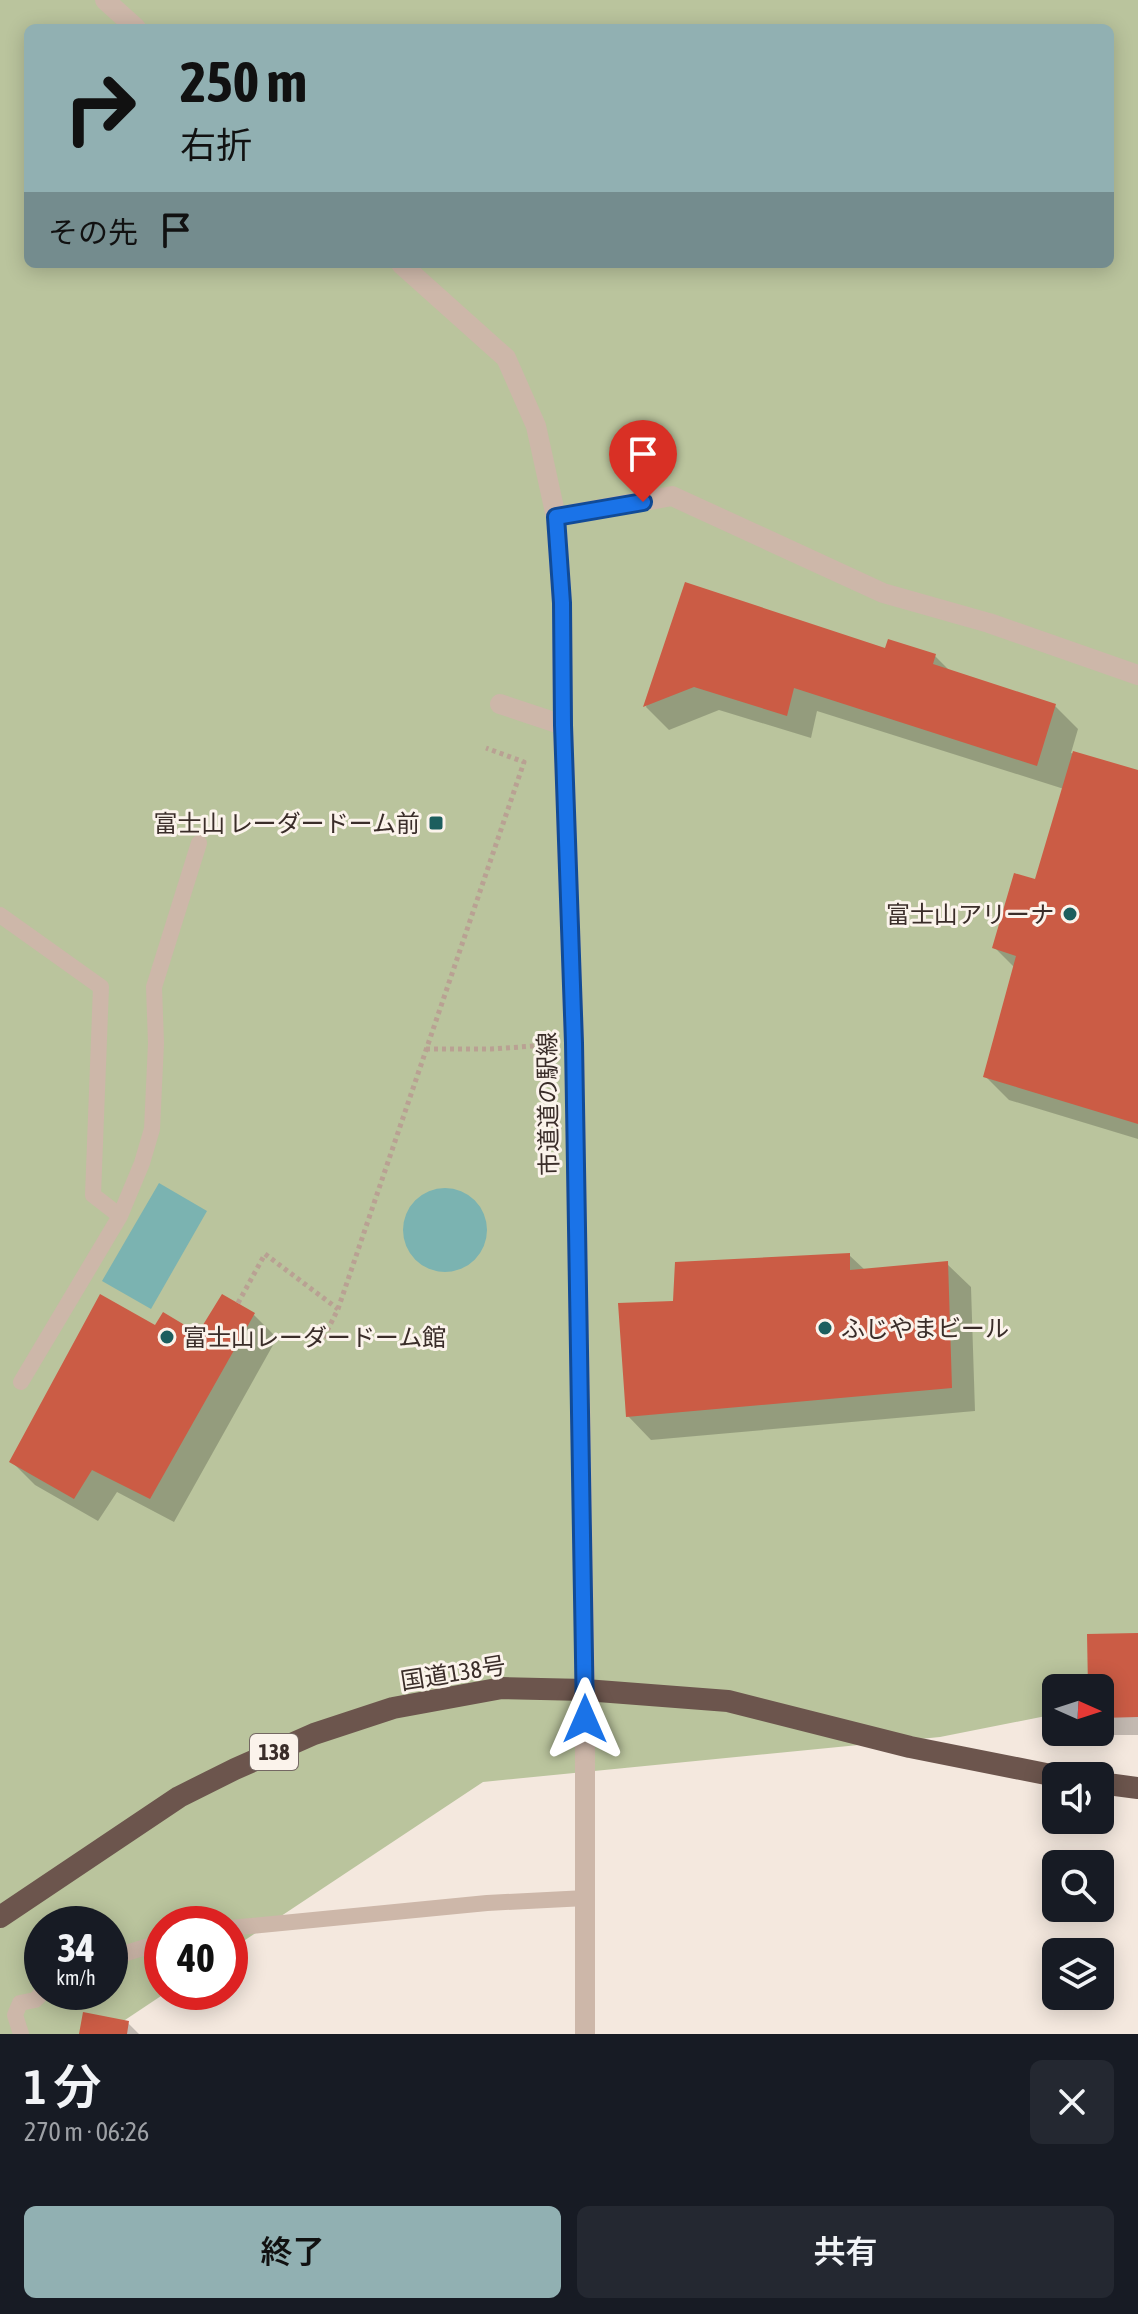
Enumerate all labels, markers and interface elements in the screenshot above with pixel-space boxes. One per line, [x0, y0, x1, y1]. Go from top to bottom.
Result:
text: 250 m [180, 50, 307, 114]
icon: right [48, 56, 152, 160]
text: 右折 [180, 124, 252, 166]
icon: arrive [154, 208, 198, 252]
text: その先 [48, 215, 138, 249]
pin [609, 420, 677, 502]
icon: arrive [621, 432, 665, 476]
place label: 富士山 レーダードーム前 [153, 810, 420, 837]
marker: 富士山 レーダードーム前 [427, 814, 445, 832]
place label: 富士山アリーナ [886, 901, 1054, 928]
marker: 富士山アリーナ [1061, 905, 1079, 923]
street label: 市道道の駅線 [533, 1032, 563, 1176]
place label: ふじやまビール [841, 1315, 1009, 1342]
marker: ふじやまビール [816, 1319, 834, 1337]
place label: 富士山レーダードーム館 [183, 1324, 446, 1351]
marker: 富士山レーダードーム館 [158, 1328, 176, 1346]
street label: 国道138号 [399, 1651, 507, 1695]
north arrow [1042, 1674, 1114, 1746]
map controls [1042, 1674, 1114, 2010]
position arrow [543, 1677, 627, 1761]
road number: 138 [250, 1734, 298, 1770]
button: sound [1042, 1762, 1114, 1834]
button: search [1042, 1850, 1114, 1922]
speed limit sign: 40 [144, 1906, 248, 2010]
text: 34 [57, 1925, 95, 1970]
button: layers [1042, 1938, 1114, 2010]
text: km/h [56, 1966, 96, 1989]
text: 1 分 [24, 2059, 101, 2114]
button: close [1030, 2060, 1114, 2144]
text: 270 m · 06:26 [24, 2117, 149, 2147]
button: 終了 [24, 2206, 561, 2298]
button: 共有 [577, 2206, 1114, 2298]

